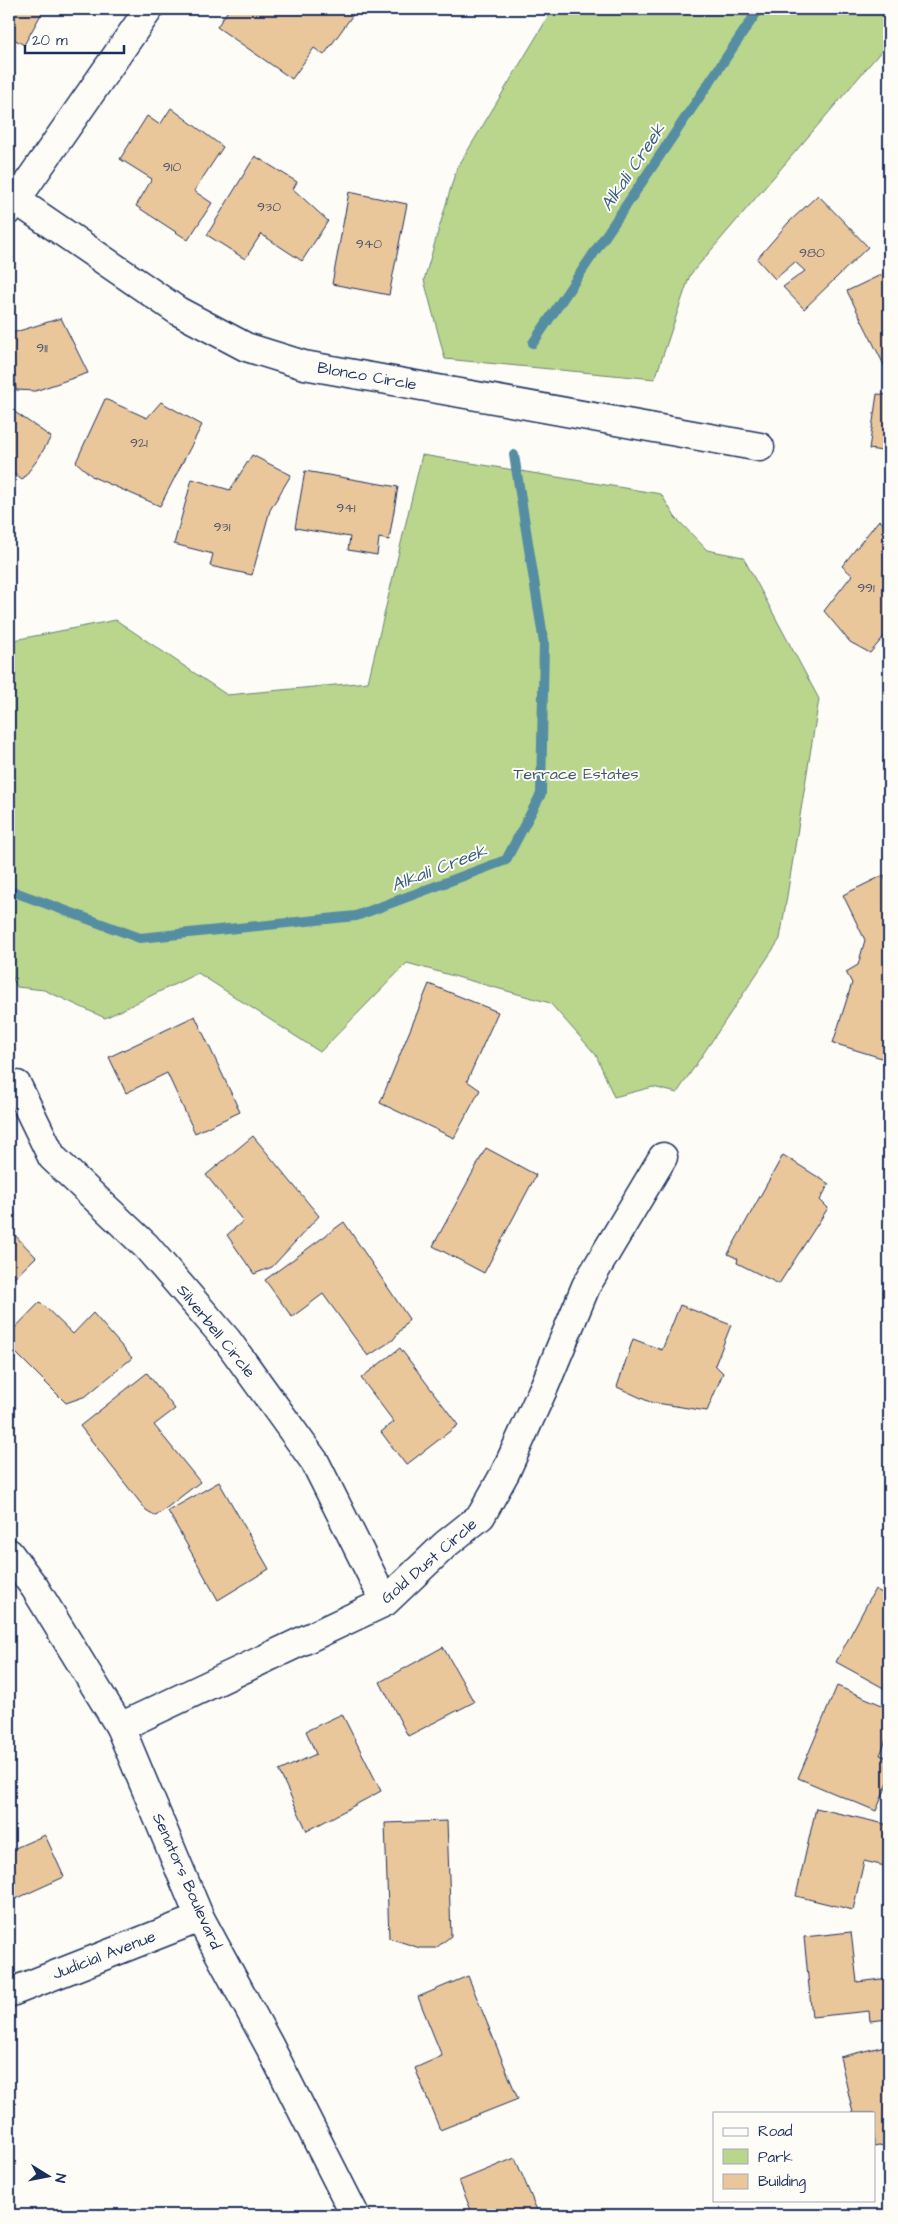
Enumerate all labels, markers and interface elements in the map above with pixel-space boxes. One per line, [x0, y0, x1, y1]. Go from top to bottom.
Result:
scale bar [25, 22, 124, 54]
text: 20 m [32, 30, 68, 51]
water label: Alkali Creek [595, 118, 672, 216]
house number: 910 [163, 157, 181, 177]
house number: 930 [257, 197, 281, 217]
house number: 940 [356, 234, 382, 254]
house number: 980 [799, 243, 825, 263]
house number: 911 [36, 338, 48, 358]
street label: Blonco Circle [316, 356, 419, 396]
house number: 921 [130, 433, 148, 453]
house number: 941 [336, 498, 356, 518]
house number: 931 [214, 517, 231, 537]
house number: 991 [857, 578, 875, 598]
park label: Terrace Estates [514, 763, 638, 785]
water label: Alkali Creek [388, 838, 491, 898]
street label: Silverbell Circle [172, 1280, 261, 1382]
street label: Gold Dust Circle [376, 1513, 482, 1609]
street label: Senators Boulevard [147, 1809, 227, 1953]
street label: Judicial Avenue [49, 1925, 159, 1985]
legend [713, 2112, 876, 2202]
text: Road [758, 2121, 793, 2142]
text: Park [758, 2147, 793, 2168]
north arrow [22, 2152, 72, 2202]
text: Building [758, 2171, 806, 2193]
text: N [49, 2172, 70, 2184]

